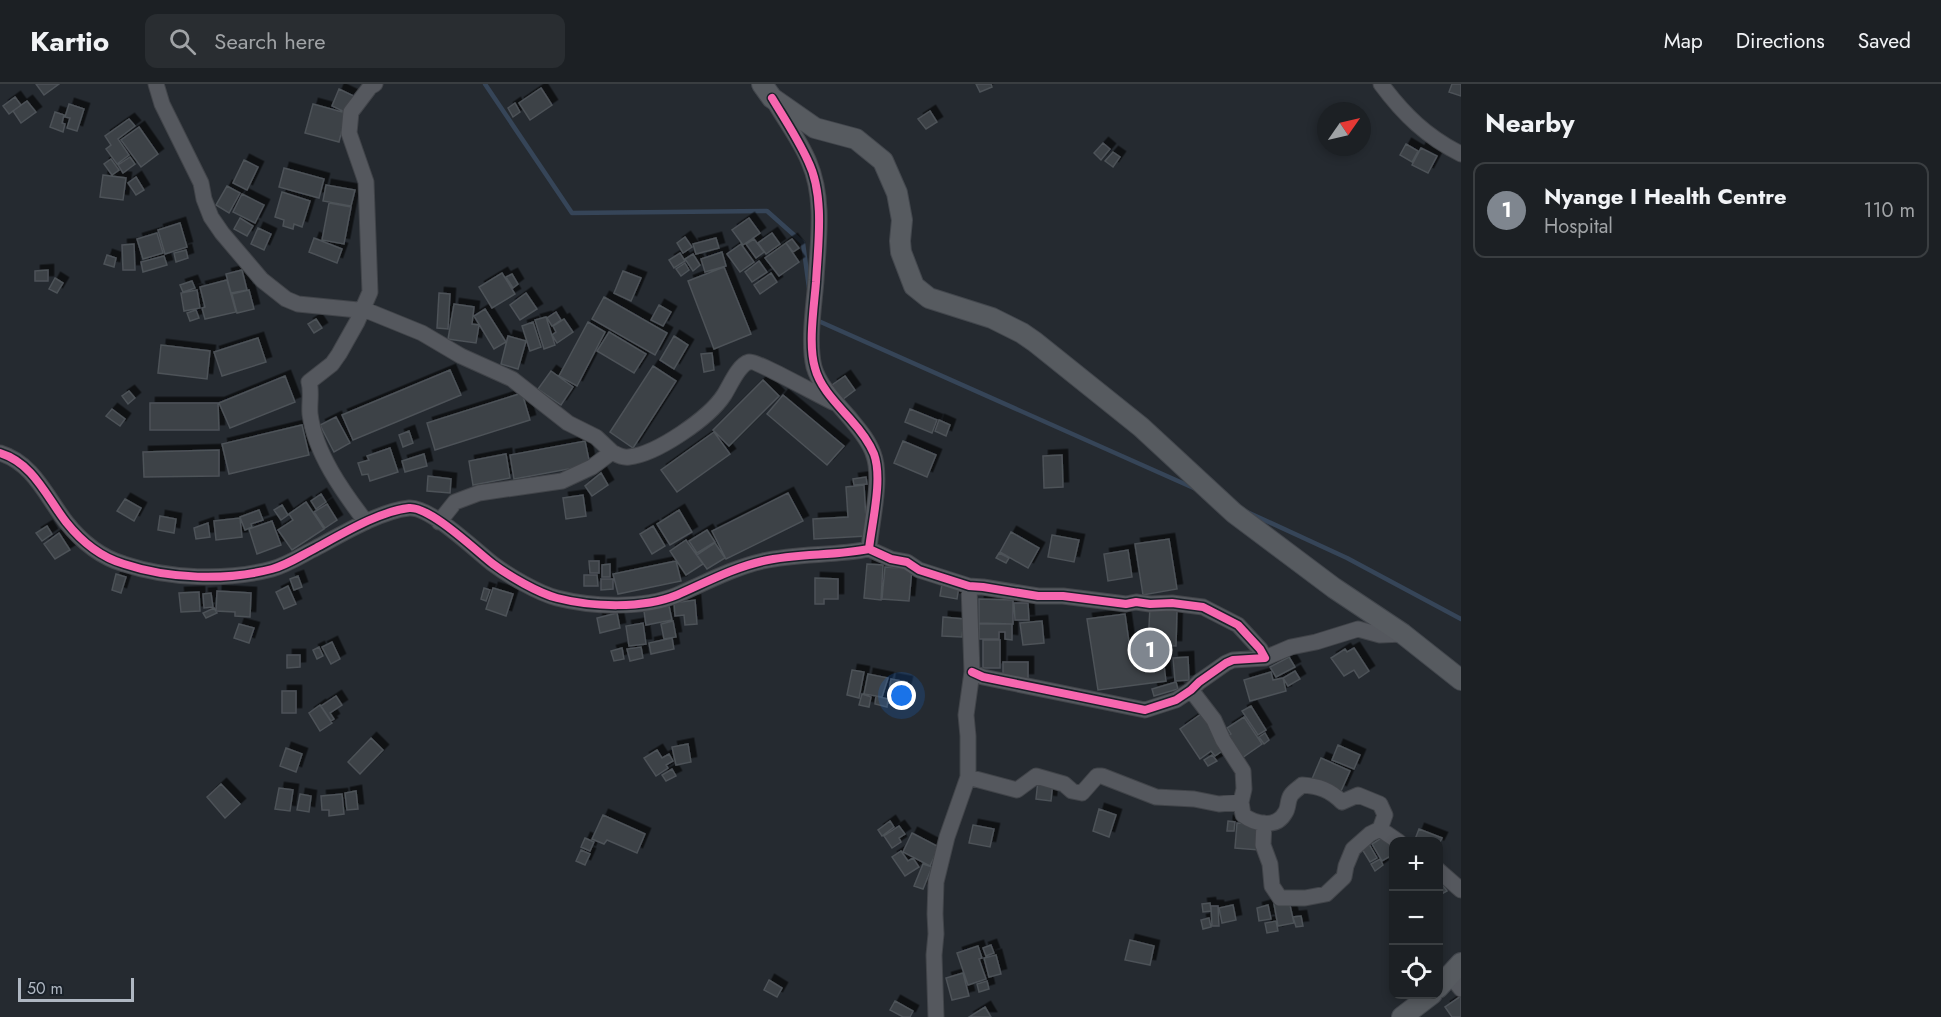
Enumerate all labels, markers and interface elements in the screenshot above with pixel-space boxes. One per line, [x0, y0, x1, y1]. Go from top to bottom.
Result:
search box [145, 14, 565, 68]
text: Kartio [30, 21, 109, 62]
icon: search [166, 25, 199, 58]
text: Search here [214, 25, 326, 57]
text: Map [1664, 26, 1703, 56]
text: Directions [1736, 26, 1825, 56]
text: Saved [1858, 26, 1911, 56]
north arrow [1317, 102, 1371, 156]
text: Nearby [1485, 104, 1574, 142]
text: Nyange I Health Centre [1544, 180, 1787, 212]
text: 1 [1501, 196, 1512, 225]
text: 110 m [1863, 196, 1915, 225]
text: Hospital [1544, 212, 1613, 241]
pin: 1 [1130, 628, 1170, 672]
your location [887, 681, 916, 710]
map controls [1389, 837, 1443, 999]
button: + [1389, 837, 1443, 891]
button: − [1389, 891, 1443, 945]
button: locate [1389, 945, 1443, 999]
scale bar [18, 975, 134, 1002]
text: 50 m [27, 977, 63, 1000]

